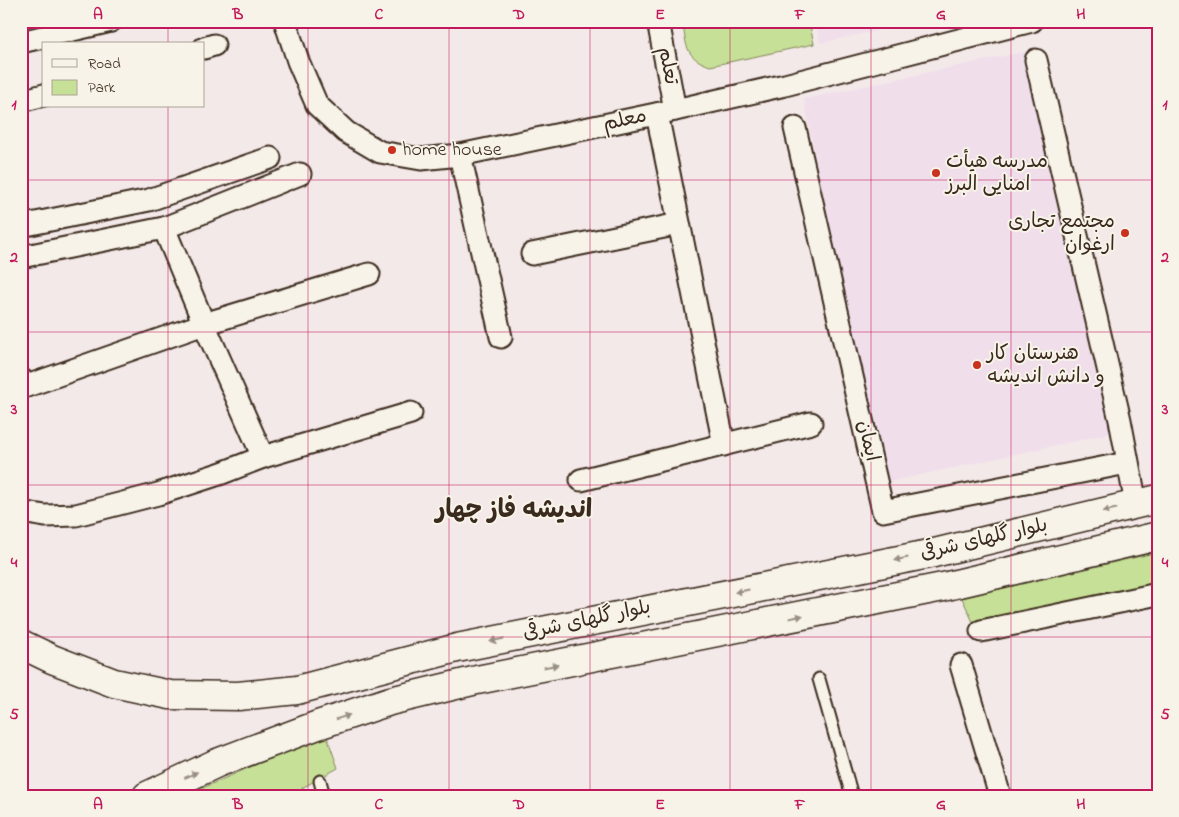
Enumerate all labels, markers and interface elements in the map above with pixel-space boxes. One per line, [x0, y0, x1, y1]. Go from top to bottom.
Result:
text: A [93, 3, 103, 27]
text: B [232, 3, 244, 27]
text: C [375, 3, 384, 27]
text: D [512, 3, 525, 27]
text: E [655, 3, 665, 27]
text: F [794, 3, 806, 27]
text: G [936, 3, 946, 27]
text: H [1076, 3, 1086, 27]
legend [42, 42, 205, 108]
street label: تعلم [649, 45, 685, 88]
text: Road [88, 53, 121, 75]
text: Park [88, 77, 116, 99]
text: 1 [11, 93, 17, 117]
text: 1 [1162, 93, 1168, 117]
street label: معلم [601, 102, 649, 140]
place label: home house [402, 136, 502, 165]
marker: home house [386, 144, 398, 156]
place label: مدرسه هیأت امنایی البرز [944, 148, 1048, 200]
marker: مدرسه هیأت امنایی البرز [930, 167, 942, 179]
place label: مجتمع تجاری ارغوان [1008, 208, 1115, 260]
marker: مجتمع تجاری ارغوان [1119, 227, 1131, 239]
text: 2 [9, 246, 18, 270]
text: 2 [1160, 246, 1169, 270]
place label: هنرستان کار و دانش اندیشه [985, 340, 1105, 392]
marker: هنرستان کار و دانش اندیشه [971, 359, 983, 371]
text: 3 [10, 398, 18, 422]
text: 3 [1161, 398, 1169, 422]
street label: ایمان [848, 418, 886, 464]
district label: اندیشه فاز چهار [434, 493, 592, 529]
one-way arrow [1103, 506, 1118, 514]
street label: بلوار گلهای شرقی [917, 510, 1051, 569]
text: 4 [10, 551, 18, 575]
text: 4 [1161, 551, 1169, 575]
one-way arrow [893, 556, 909, 564]
one-way arrow [733, 587, 749, 595]
street label: بلوار گلهای شرقی [520, 592, 654, 649]
one-way arrow [789, 612, 805, 620]
one-way arrow [489, 636, 504, 644]
one-way arrow [544, 662, 559, 670]
text: 5 [9, 703, 19, 727]
text: 5 [1160, 703, 1170, 727]
one-way arrow [335, 712, 350, 720]
one-way arrow [184, 771, 198, 779]
text: A [93, 793, 103, 817]
text: B [232, 793, 244, 817]
text: C [375, 793, 384, 817]
text: D [512, 793, 525, 817]
text: E [655, 793, 665, 817]
text: F [794, 793, 806, 817]
text: G [936, 793, 946, 817]
text: H [1076, 793, 1086, 817]

